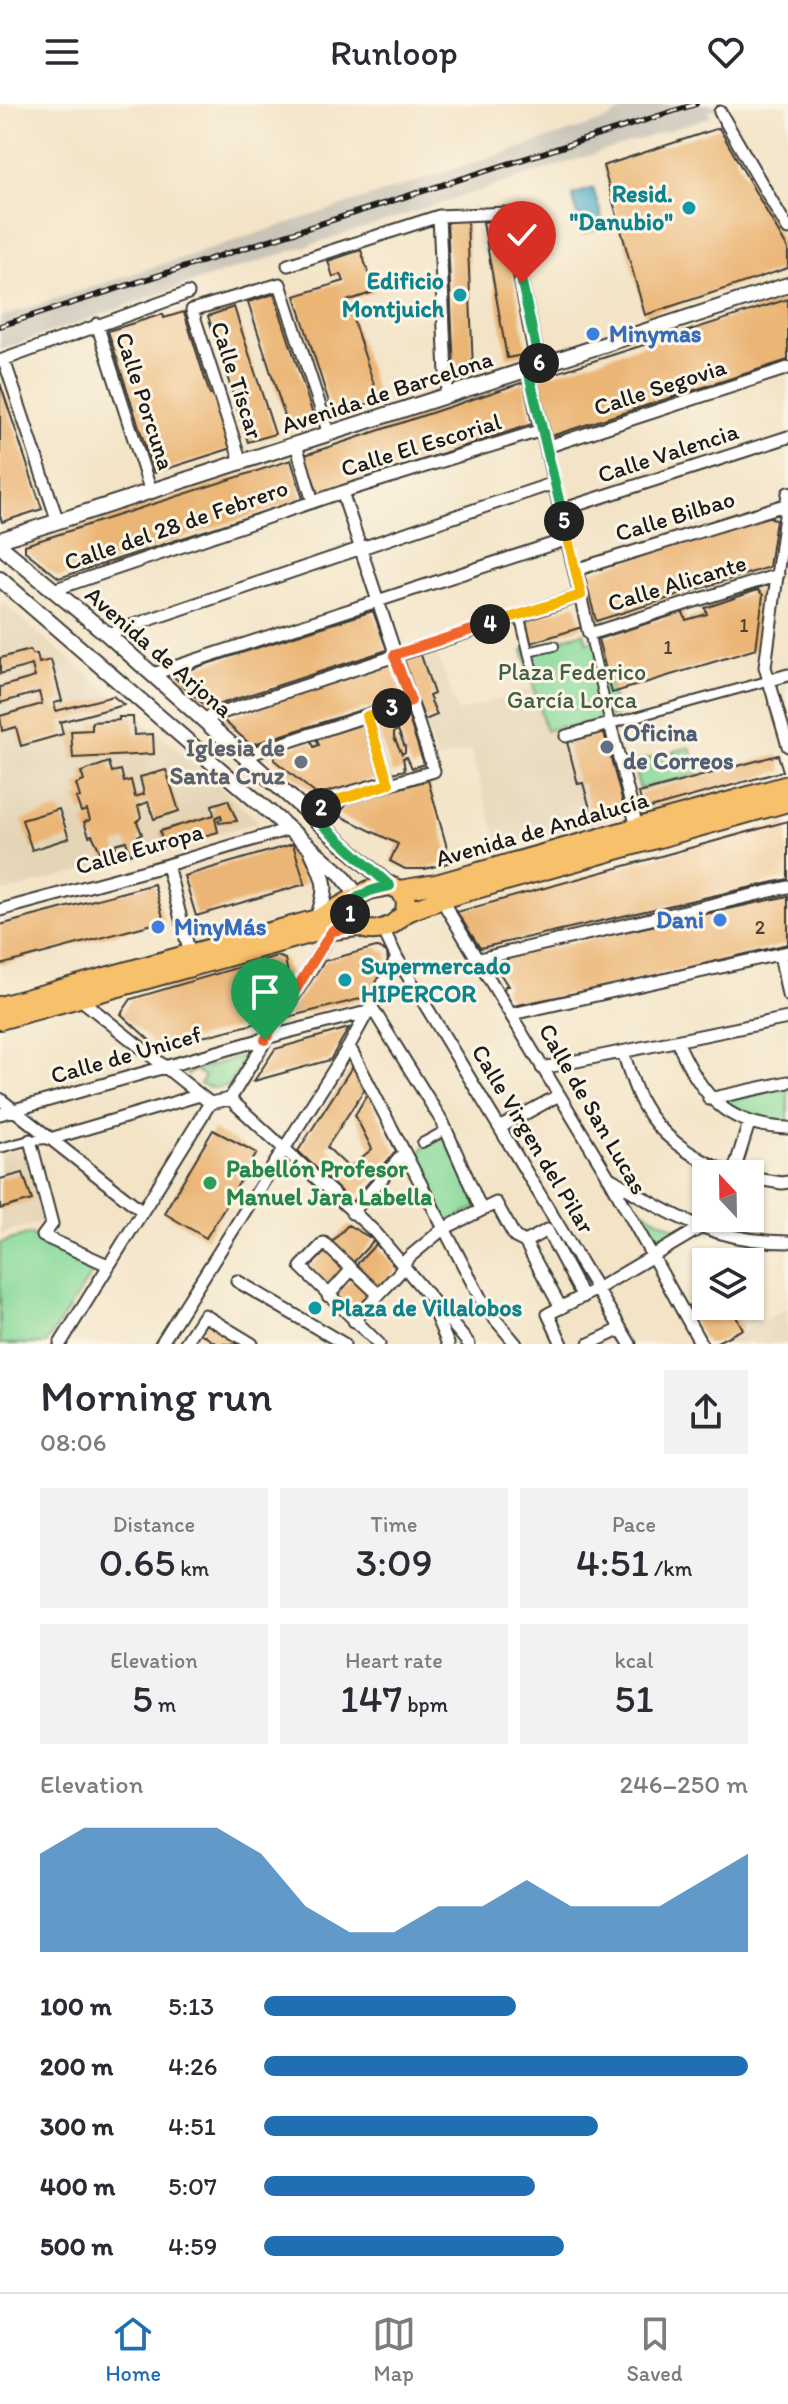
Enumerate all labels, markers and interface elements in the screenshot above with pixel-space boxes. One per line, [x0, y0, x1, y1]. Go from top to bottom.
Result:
icon: menu [40, 30, 84, 74]
icon: heart [704, 30, 748, 74]
text: Runloop [330, 31, 458, 74]
place label: Resid. "Danubio" [570, 179, 673, 236]
marker: Resid. "Danubio" [680, 199, 698, 217]
pin [488, 201, 556, 283]
icon: check [500, 213, 544, 257]
place label: Edificio Montjuich [342, 266, 445, 324]
marker: Edificio Montjuich [451, 286, 469, 304]
street label: Calle Tíscar [205, 318, 270, 442]
place label: Minymas [609, 319, 702, 349]
marker: Minymas [584, 325, 602, 343]
street label: Calle Porcuna [110, 328, 181, 473]
pin: 6 [519, 343, 559, 383]
street label: Avenida de Barcelona [278, 344, 496, 439]
text: 6 [533, 349, 545, 376]
street label: Calle Segovia [590, 351, 730, 422]
street label: Calle El Escorial [337, 406, 505, 483]
street label: Calle Valencia [594, 416, 742, 489]
street label: Calle del 28 de Febrero [60, 473, 292, 576]
street label: Calle Bilbao [612, 484, 738, 547]
pin: 5 [544, 501, 584, 541]
text: 5 [558, 507, 570, 534]
street label: Calle Alicante [604, 548, 750, 617]
street label: Avenida de Arjona [80, 580, 239, 724]
pin: 4 [470, 604, 510, 644]
text: 4 [483, 610, 497, 637]
house number: 1 [739, 613, 749, 637]
house number: 1 [663, 635, 673, 659]
park label: Plaza Federico García Lorca [498, 657, 646, 714]
pin: 3 [372, 688, 412, 728]
text: 3 [386, 694, 398, 721]
place label: Oficina de Correos [623, 718, 734, 775]
place label: Iglesia de Santa Cruz [170, 733, 286, 790]
marker: Oficina de Correos [598, 738, 616, 756]
marker: Iglesia de Santa Cruz [292, 753, 310, 771]
street label: Avenida de Andalucía [432, 784, 652, 873]
pin: 2 [301, 788, 341, 828]
text: 2 [315, 794, 327, 821]
street label: Calle Europa [72, 816, 206, 881]
pin: 1 [330, 894, 370, 934]
text: 1 [345, 900, 355, 927]
place label: Dani [656, 905, 704, 934]
marker: Dani [711, 911, 729, 929]
place label: MinyMás [174, 912, 267, 942]
house number: 2 [755, 915, 766, 939]
marker: MinyMás [149, 918, 167, 936]
place label: Supermercado HIPERCOR [361, 951, 511, 1008]
pin [231, 958, 299, 1040]
icon: arrive [243, 970, 287, 1014]
marker: Supermercado HIPERCOR [336, 971, 354, 989]
street label: Calle de San Lucas [533, 1018, 654, 1199]
street label: Calle de Unicef [47, 1019, 205, 1090]
street label: Calle Virgen del Pilar [466, 1039, 602, 1239]
place label: Pabellón Profesor Manuel Jara Labella [226, 1154, 432, 1211]
north arrow [692, 1160, 764, 1232]
map controls [692, 1160, 764, 1320]
marker: Pabellón Profesor Manuel Jara Labella [201, 1174, 219, 1192]
button: layers [692, 1248, 764, 1320]
place label: Plaza de Villalobos [331, 1293, 523, 1322]
marker: Plaza de Villalobos [306, 1299, 324, 1317]
text: Morning run [40, 1369, 273, 1422]
button: share [664, 1370, 748, 1454]
text: 08:06 [40, 1426, 106, 1458]
text: Distance [113, 1511, 195, 1538]
text: Time [371, 1511, 417, 1538]
text: Pace [612, 1511, 656, 1538]
text: 0.65 [99, 1538, 175, 1586]
text: 3:09 [355, 1538, 433, 1586]
text: 4:51 [576, 1538, 649, 1586]
text: km [175, 1555, 209, 1582]
text: /km [649, 1555, 692, 1582]
text: Elevation [110, 1647, 198, 1674]
text: Heart rate [345, 1647, 443, 1674]
text: kcal [614, 1647, 654, 1674]
text: 5 [132, 1674, 153, 1722]
text: 147 [340, 1674, 402, 1722]
text: 51 [614, 1674, 654, 1722]
text: m [153, 1691, 176, 1718]
text: bpm [402, 1691, 448, 1718]
text: Elevation [40, 1768, 143, 1800]
text: 246–250 m [619, 1768, 748, 1800]
text: 100 m [40, 1990, 112, 2022]
text: 5:13 [168, 1990, 214, 2022]
text: 200 m [40, 2050, 113, 2082]
text: 4:26 [168, 2050, 217, 2082]
text: 300 m [40, 2110, 114, 2142]
text: 4:51 [168, 2110, 216, 2142]
text: 400 m [40, 2170, 115, 2202]
text: 5:07 [168, 2170, 217, 2202]
text: 500 m [40, 2230, 113, 2262]
text: 4:59 [168, 2230, 217, 2262]
tab: Home [105, 2312, 161, 2387]
tab: Map [372, 2312, 416, 2387]
tab: Saved [626, 2312, 683, 2387]

